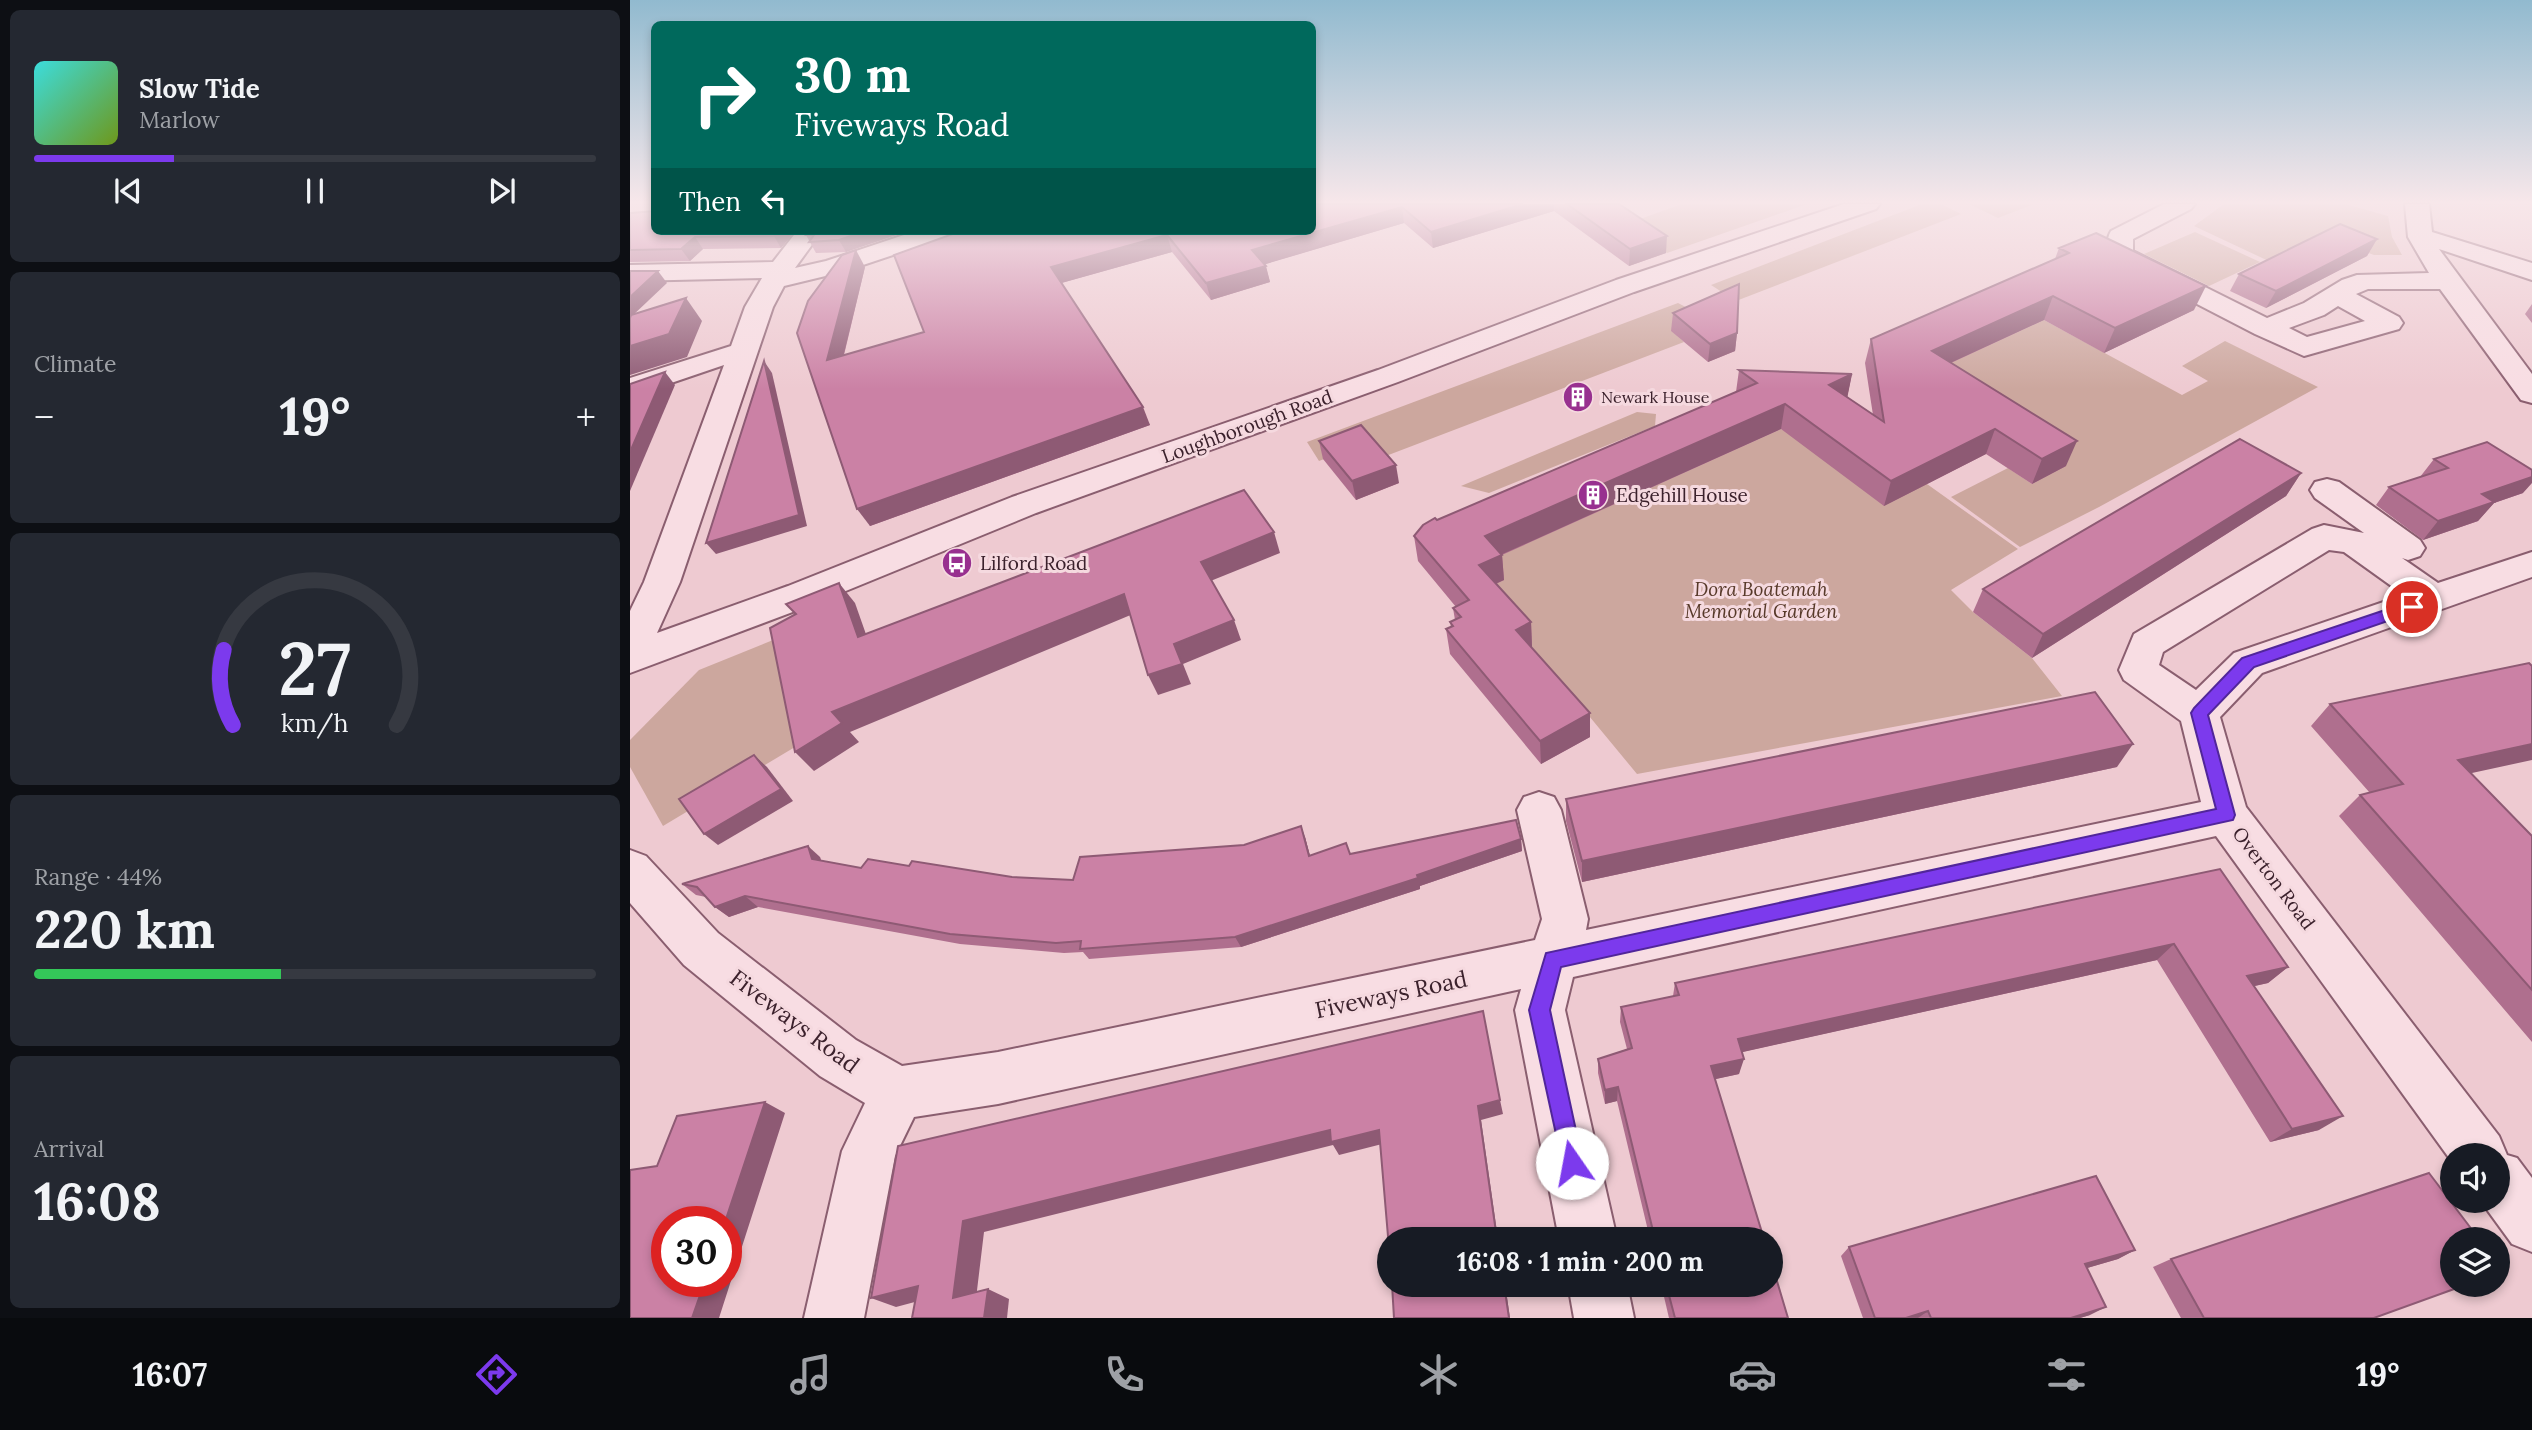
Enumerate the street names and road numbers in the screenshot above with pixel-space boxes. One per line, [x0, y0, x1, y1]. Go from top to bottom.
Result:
street label: Loughborough Road [1158, 384, 1336, 468]
street label: Overton Road [2228, 822, 2320, 934]
street label: Fiveways Road [724, 963, 866, 1079]
street label: Fiveways Road [1312, 964, 1470, 1024]

